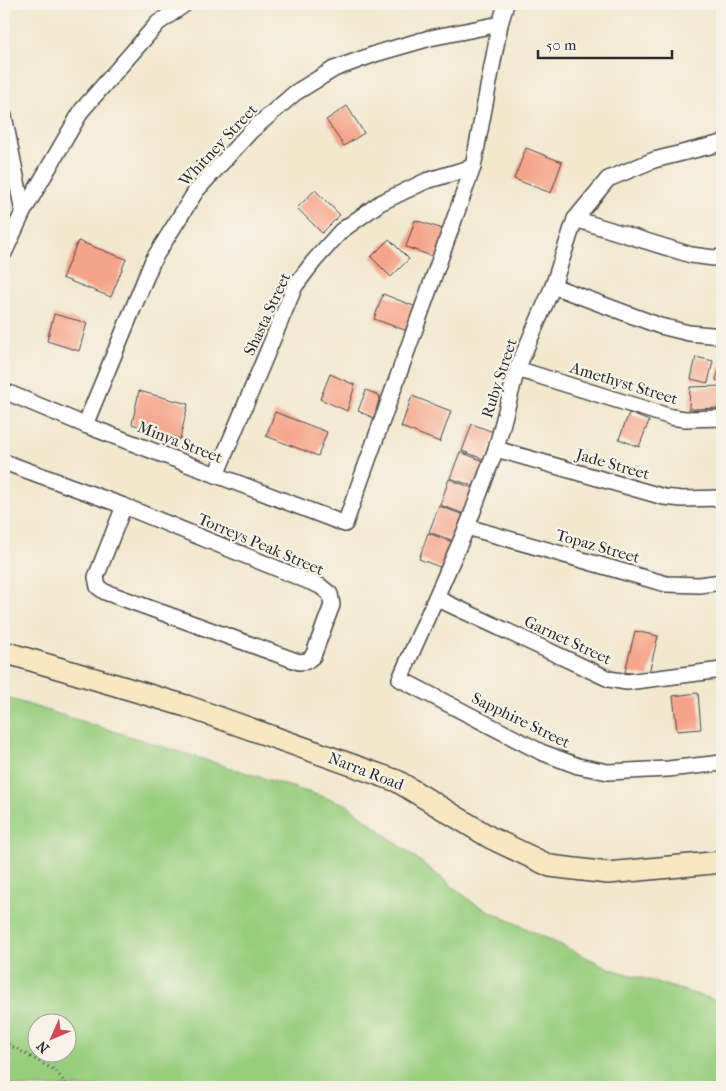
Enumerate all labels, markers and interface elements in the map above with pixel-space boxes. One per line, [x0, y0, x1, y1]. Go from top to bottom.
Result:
scale bar [538, 28, 672, 60]
text: 50 m [546, 36, 577, 54]
street label: Whitney Street [174, 100, 261, 191]
street label: Shasta Street [240, 269, 295, 358]
street label: Ruby Street [477, 336, 521, 420]
street label: Amethyst Street [567, 357, 680, 408]
street label: Minya Street [135, 417, 225, 467]
street label: Jade Street [572, 444, 652, 484]
street label: Torreys Peak Street [195, 509, 327, 579]
street label: Topaz Street [554, 525, 642, 567]
street label: Garnet Street [521, 612, 615, 669]
street label: Sapphire Street [469, 688, 573, 752]
street label: Narra Road [326, 748, 407, 794]
north arrow [28, 1014, 78, 1064]
text: N [33, 1037, 53, 1057]

